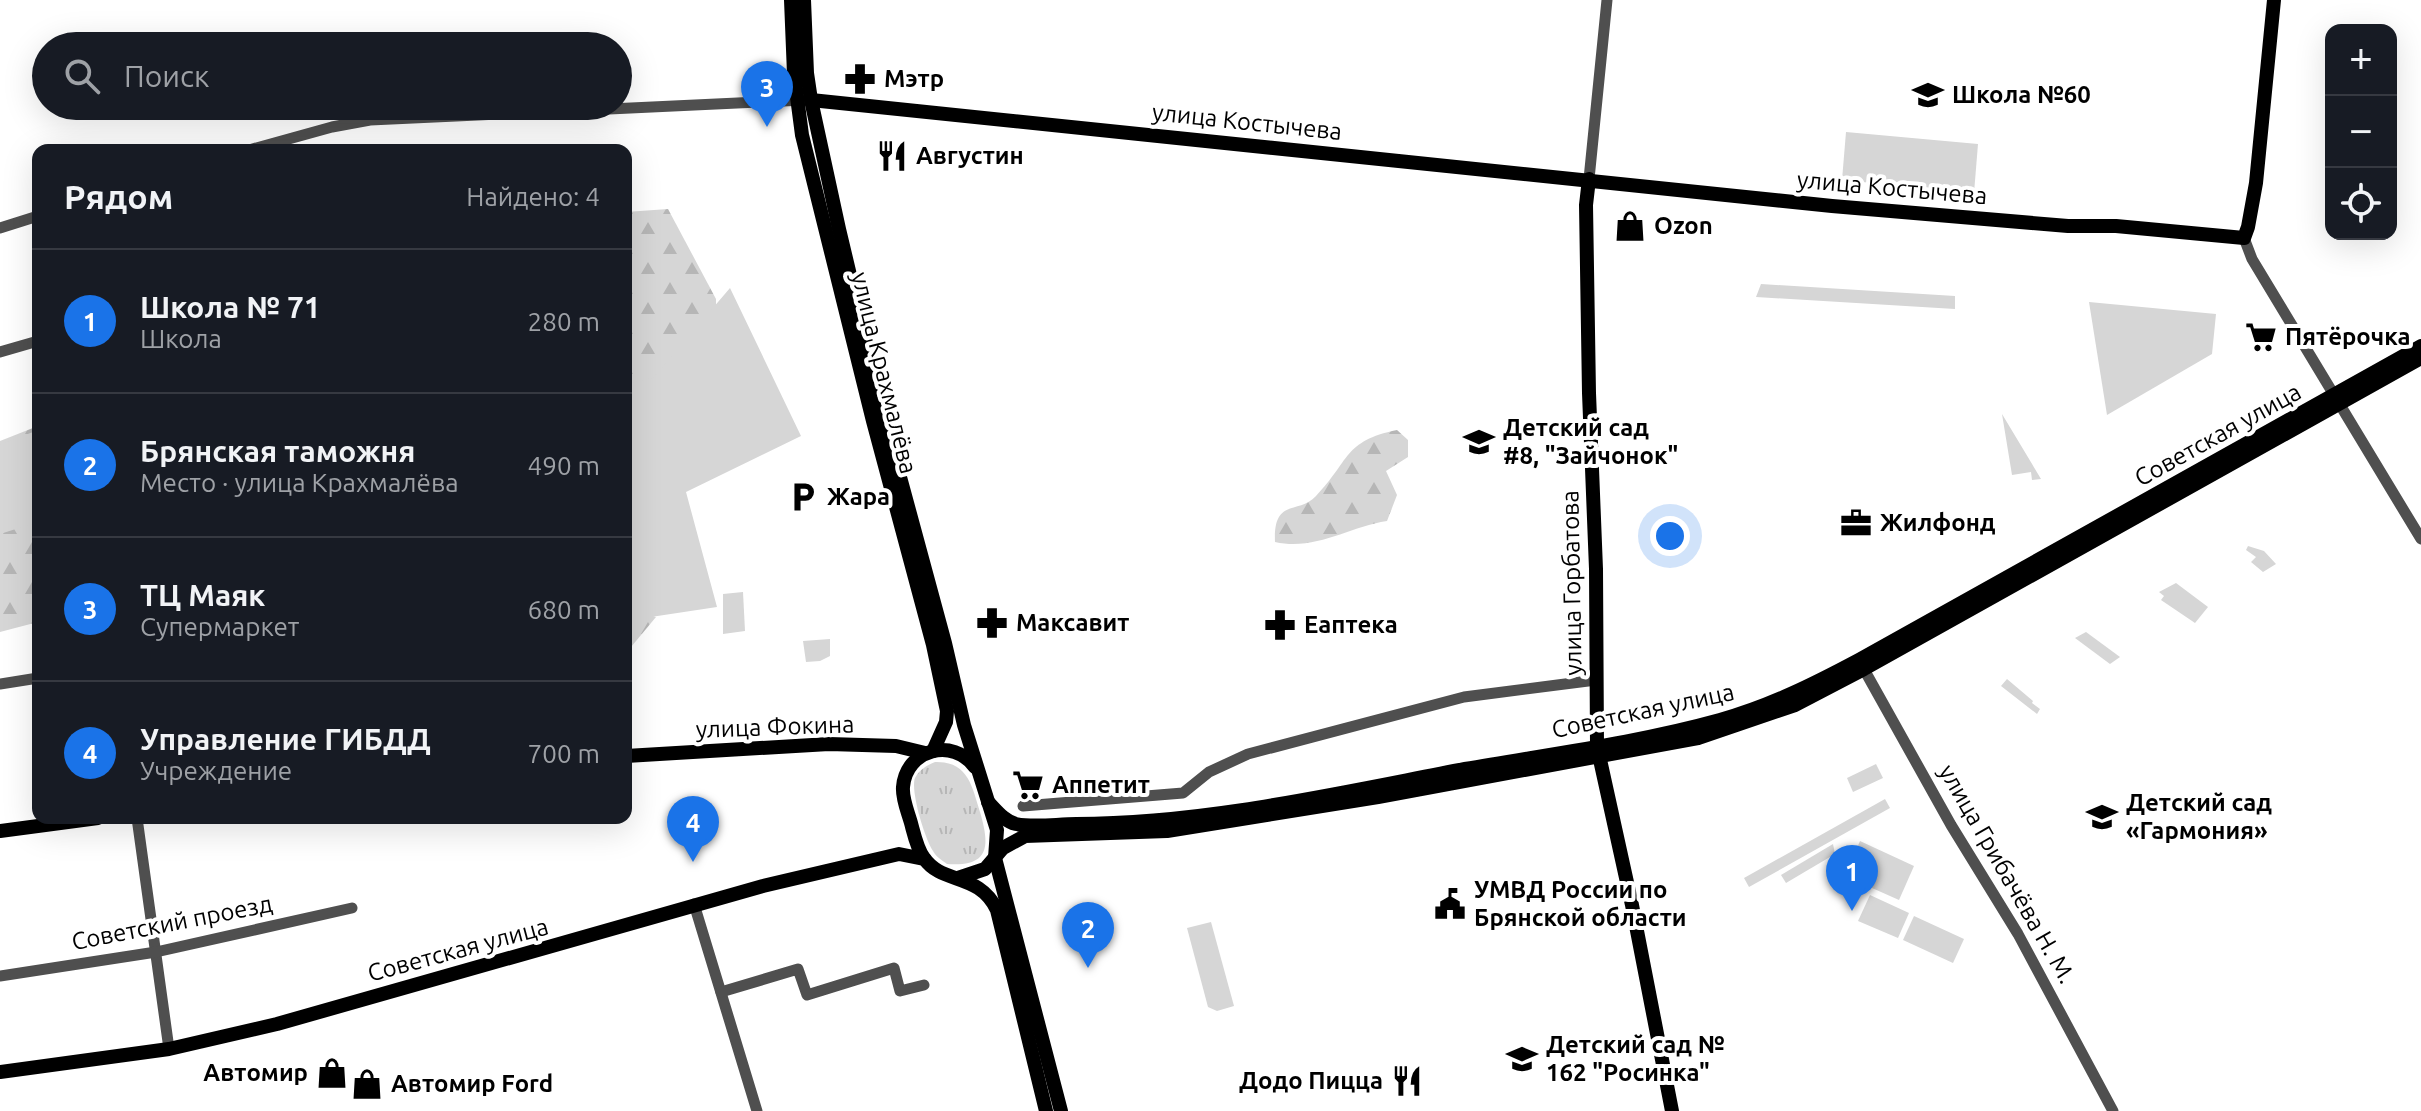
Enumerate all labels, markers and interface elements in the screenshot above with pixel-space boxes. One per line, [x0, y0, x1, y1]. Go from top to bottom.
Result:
map controls [2325, 24, 2397, 240]
button: + [2325, 24, 2397, 96]
search box [32, 32, 632, 120]
icon: search [60, 54, 104, 98]
text: Поиск [124, 59, 209, 93]
pin: 3 [741, 61, 793, 127]
pharmacy icon: Мэтр [843, 62, 877, 96]
place label: Мэтр [884, 65, 944, 92]
school or university icon: Школа №60 [1911, 78, 1945, 112]
place label: Школа №60 [1952, 81, 2091, 108]
button: − [2325, 96, 2397, 168]
street label: улица Костычева [1151, 98, 1343, 145]
restaurant icon: Августин [875, 139, 909, 173]
place label: Августин [916, 142, 1024, 169]
street label: улица Костычева [1796, 166, 1988, 209]
button: locate [2325, 168, 2397, 240]
text: Рядом [64, 177, 173, 215]
text: Найдено: 4 [466, 182, 600, 211]
shop icon: Ozon [1613, 209, 1647, 243]
place label: Ozon [1654, 212, 1713, 239]
street label: улица Крахмалёва [846, 269, 923, 477]
text: Школа № 71 [140, 290, 321, 324]
text: 1 [83, 307, 97, 336]
text: 280 m [528, 307, 600, 336]
supermarket icon: Пятёрочка [2244, 320, 2278, 354]
place label: Пятёрочка [2285, 323, 2411, 350]
text: Школа [140, 324, 222, 353]
street label: Советская улица [2130, 378, 2306, 491]
place label: Детский сад #8, "Зайчонок" [1503, 414, 1678, 469]
school or university icon: Детский сад #8, "Зайчонок" [1462, 425, 1496, 459]
text: Брянская таможня [140, 434, 416, 468]
text: 2 [83, 451, 97, 480]
text: 490 m [528, 451, 600, 480]
text: Место · улица Крахмалёва [140, 468, 459, 497]
parking icon: Жара [786, 480, 820, 514]
place label: Жара [827, 483, 890, 510]
street label: улица Горбатова [1556, 490, 1587, 676]
office icon: Жилфонд [1839, 506, 1873, 540]
place label: Жилфонд [1880, 509, 1996, 536]
your location [1650, 516, 1690, 556]
text: ТЦ Маяк [140, 578, 265, 612]
text: 3 [83, 595, 97, 624]
text: 680 m [528, 595, 600, 624]
pharmacy icon: Максавит [975, 606, 1009, 640]
pharmacy icon: Еаптека [1263, 608, 1297, 642]
place label: Максавит [1016, 609, 1129, 636]
place label: Еаптека [1304, 611, 1398, 638]
text: Супермаркет [140, 612, 299, 641]
street label: Советская улица [1549, 678, 1737, 743]
street label: улица Фокина [695, 710, 855, 743]
text: Управление ГИБДД [140, 722, 431, 756]
text: 4 [83, 739, 97, 768]
text: 700 m [528, 739, 600, 768]
text: Учреждение [140, 756, 292, 785]
street label: улица Грибачёва Н. М. [1934, 760, 2081, 988]
supermarket icon: Аппетит [1011, 768, 1045, 802]
place label: Аппетит [1052, 771, 1150, 798]
place label: Детский сад «Гармония» [2126, 789, 2272, 844]
pin: 4 [667, 796, 719, 862]
school or university icon: Детский сад «Гармония» [2085, 800, 2119, 834]
pin: 1 [1826, 845, 1878, 911]
place label: УМВД России по Брянской области [1474, 876, 1686, 931]
public building icon: УМВД России по Брянской области [1433, 887, 1467, 921]
street label: Советский проезд [69, 890, 275, 955]
pin: 2 [1062, 902, 1114, 968]
street label: Советская улица [365, 912, 551, 987]
place label: Детский сад № 162 "Росинка" [1546, 1031, 1725, 1086]
school or university icon: Детский сад № 162 "Росинка" [1505, 1042, 1539, 1076]
shop icon: Автомир [315, 1056, 349, 1090]
place label: Автомир [203, 1059, 308, 1086]
restaurant icon: Додо Пицца [1390, 1064, 1424, 1098]
shop icon: Автомир Ford [350, 1067, 384, 1101]
place label: Додо Пицца [1239, 1067, 1383, 1094]
place label: Автомир Ford [391, 1070, 553, 1097]

